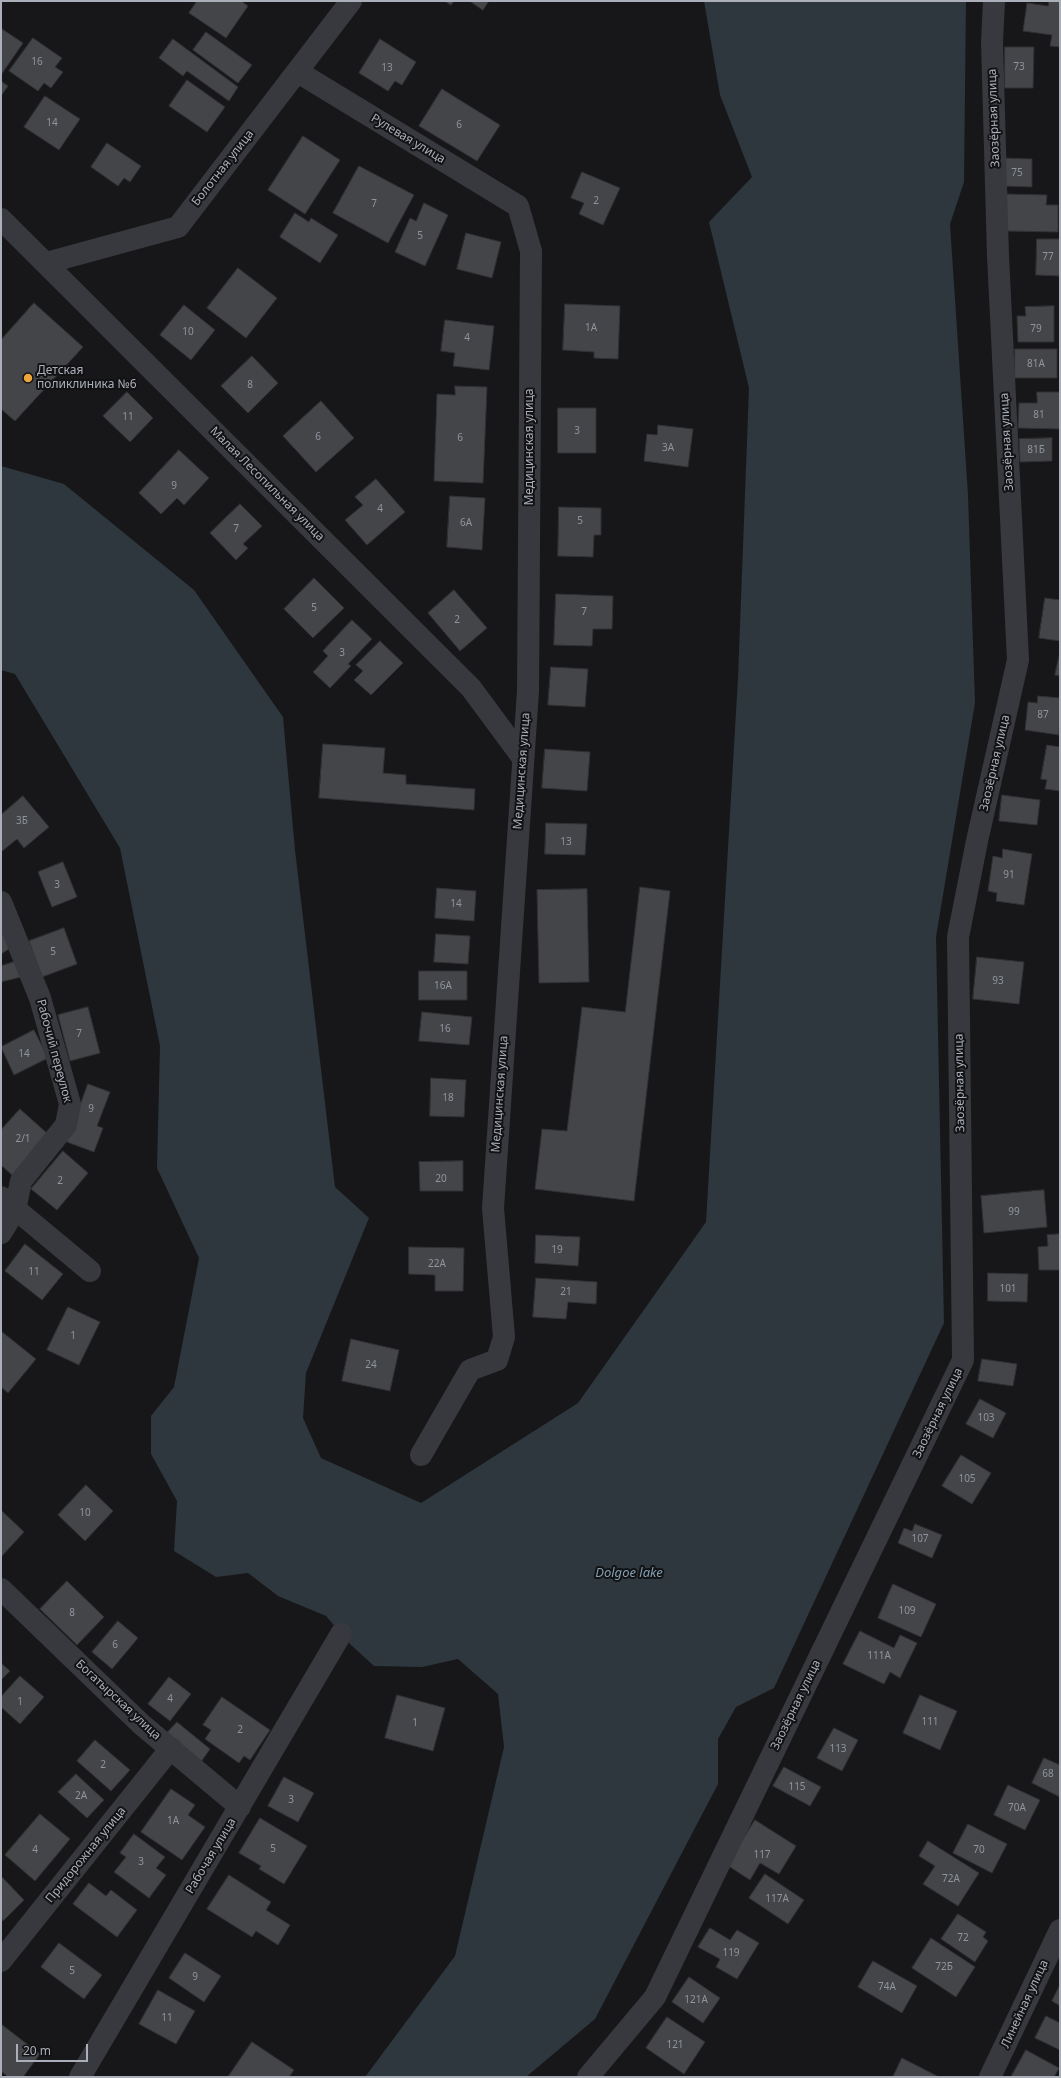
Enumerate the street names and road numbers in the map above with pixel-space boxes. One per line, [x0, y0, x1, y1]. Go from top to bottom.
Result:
street label: Заозёрная улица [985, 68, 1003, 168]
street label: Рулевая улица [368, 111, 448, 167]
street label: Болотная улица [189, 127, 257, 209]
street label: Медицинская улица [523, 388, 537, 506]
street label: Заозёрная улица [997, 392, 1017, 492]
street label: Малая Лесопильная улица [207, 424, 327, 544]
street label: Медицинская улица [511, 712, 533, 830]
street label: Заозёрная улица [977, 713, 1013, 813]
street label: Рабочий переулок [33, 998, 75, 1104]
street label: Заозёрная улица [952, 1034, 968, 1132]
street label: Медицинская улица [489, 1035, 511, 1153]
street label: Заозёрная улица [910, 1366, 966, 1460]
street label: Богатырская улица [72, 1657, 164, 1743]
street label: Заозёрная улица [768, 1658, 824, 1752]
street label: Придорожная улица [43, 1804, 129, 1906]
street label: Рабочая улица [183, 1816, 239, 1896]
street label: Линейная улица [998, 1958, 1052, 2050]

